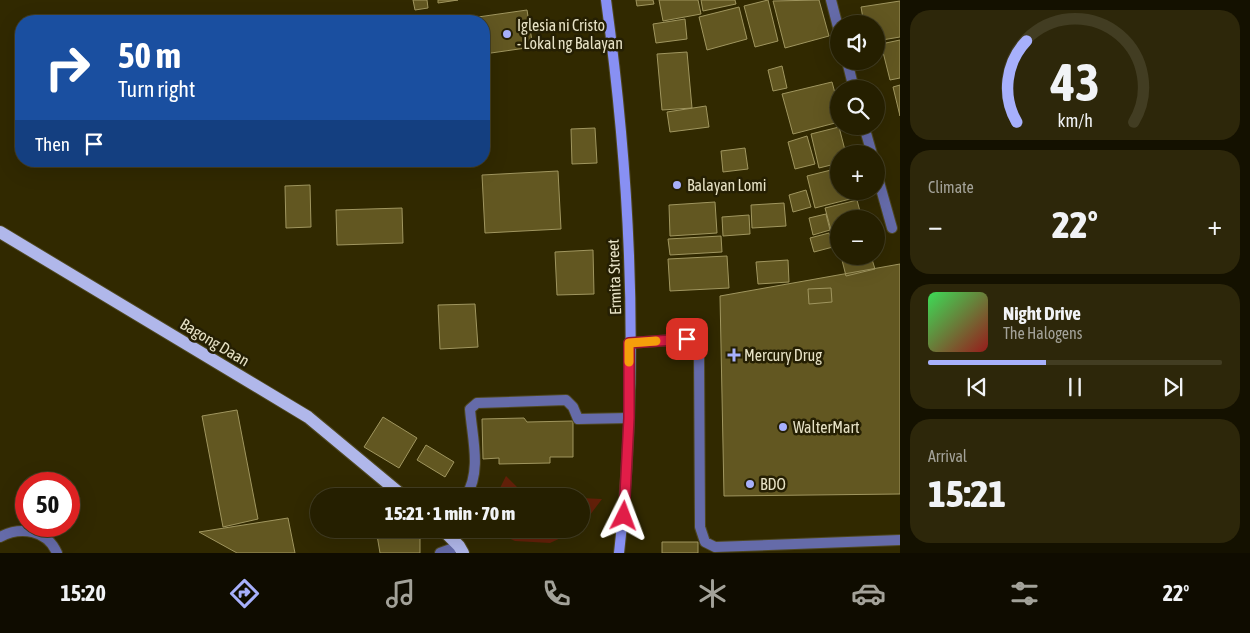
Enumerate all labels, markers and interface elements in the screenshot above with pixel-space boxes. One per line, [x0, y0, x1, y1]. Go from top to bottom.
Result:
map controls [830, 15, 885, 265]
button: sound [830, 15, 885, 70]
place label: Iglesia ni Cristo - Lokal ng Balayan [517, 16, 623, 53]
marker: Iglesia ni Cristo - Lokal ng Balayan [501, 28, 513, 40]
icon: right [35, 35, 100, 100]
text: 50 m [118, 35, 181, 75]
text: 43 [1050, 52, 1099, 112]
text: Turn right [118, 76, 195, 102]
button: search [830, 80, 885, 135]
text: km/h [1057, 110, 1093, 131]
icon: arrive [80, 130, 108, 158]
text: Then [35, 133, 70, 155]
button: + [830, 145, 885, 200]
place label: Balayan Lomi [687, 176, 766, 195]
text: Climate [928, 178, 974, 196]
marker: Balayan Lomi [671, 179, 683, 191]
text: 22° [1052, 203, 1098, 246]
text: − [928, 209, 943, 241]
text: + [1207, 209, 1222, 241]
button: − [830, 210, 885, 265]
street label: Ermita Street [604, 238, 624, 315]
text: Night Drive [1003, 302, 1081, 324]
street label: Bagong Daan [177, 314, 253, 371]
pin [666, 318, 708, 360]
text: The Halogens [1003, 324, 1083, 342]
icon: arrive [673, 325, 701, 353]
place label: Mercury Drug [744, 346, 822, 365]
marker: Mercury Drug [728, 349, 740, 361]
icon: previous [963, 373, 991, 401]
icon: pause [1061, 373, 1089, 401]
icon: next [1159, 373, 1187, 401]
place label: WalterMart [793, 418, 860, 436]
marker: WalterMart [777, 421, 789, 433]
text: Arrival [928, 447, 967, 465]
speed limit sign: 50 [15, 472, 80, 537]
text: 15:21 [928, 472, 1006, 515]
place label: BDO [760, 475, 786, 493]
marker: BDO [744, 478, 756, 490]
position arrow [597, 489, 649, 541]
text: 15:21 · 1 min · 70 m [385, 502, 515, 524]
icon: directions [227, 576, 262, 611]
icon: music [383, 576, 418, 611]
icon: phone [539, 576, 574, 611]
icon: climate [695, 576, 730, 611]
icon: car [851, 576, 886, 611]
icon: filters [1007, 576, 1042, 611]
text: 15:20 [60, 580, 106, 606]
text: 22° [1163, 580, 1189, 606]

